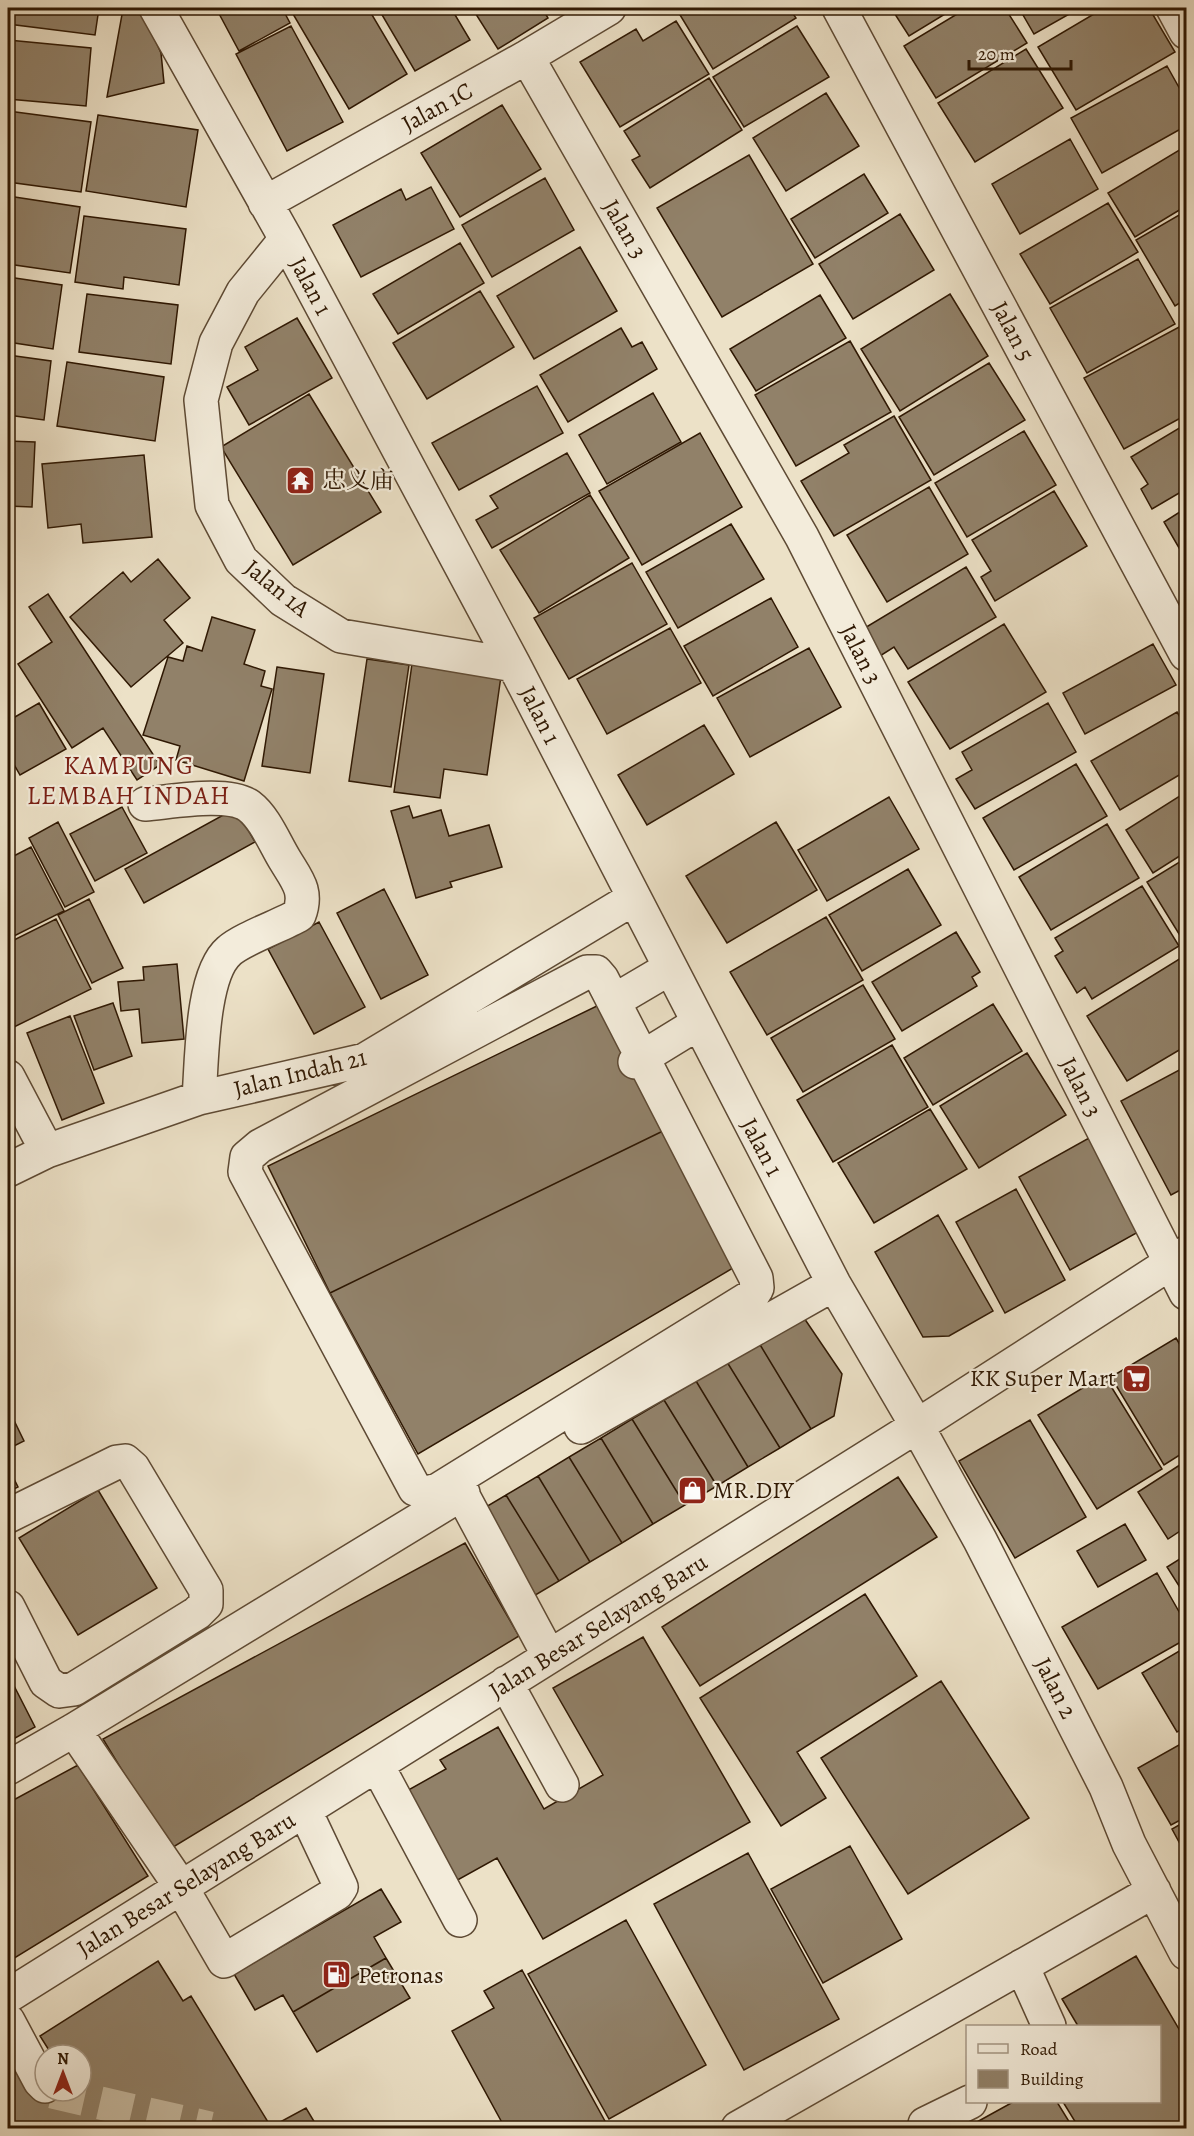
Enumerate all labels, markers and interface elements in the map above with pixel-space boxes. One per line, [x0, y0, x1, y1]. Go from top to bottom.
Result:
scale bar [969, 33, 1071, 71]
text: 20 m [978, 42, 1015, 66]
street label: Jalan 1C [396, 74, 478, 140]
street label: Jalan 3 [595, 194, 655, 264]
street label: Jalan 1 [282, 251, 340, 321]
street label: Jalan 5 [984, 295, 1042, 367]
temple icon: 忠义庙 [285, 464, 317, 496]
place label: 忠义庙 [322, 464, 394, 496]
street label: Jalan 1A [238, 552, 317, 625]
street label: Jalan 3 [832, 619, 890, 689]
street label: Jalan 1 [512, 680, 568, 750]
district label: KAMPUNG LEMBAH INDAH [27, 748, 231, 813]
street label: Jalan Indah 21 [230, 1041, 370, 1105]
street label: Jalan 3 [1052, 1052, 1110, 1122]
street label: Jalan 1 [733, 1112, 791, 1182]
place label: KK Super Mart [970, 1362, 1116, 1394]
supermarket icon: KK Super Mart [1121, 1362, 1153, 1394]
shop icon: MR.DIY [676, 1474, 708, 1506]
place label: MR.DIY [713, 1474, 795, 1506]
street label: Jalan Besar Selayang Baru [483, 1546, 713, 1706]
street label: Jalan 2 [1027, 1652, 1085, 1724]
street label: Jalan Besar Selayang Baru [71, 1804, 301, 1964]
fuel station icon: Petronas [321, 1959, 353, 1991]
place label: Petronas [358, 1959, 444, 1991]
legend [966, 2025, 1161, 2103]
text: Road [1020, 2037, 1058, 2061]
north arrow [33, 2043, 93, 2103]
text: N [57, 2048, 69, 2070]
text: Building [1020, 2067, 1084, 2091]

